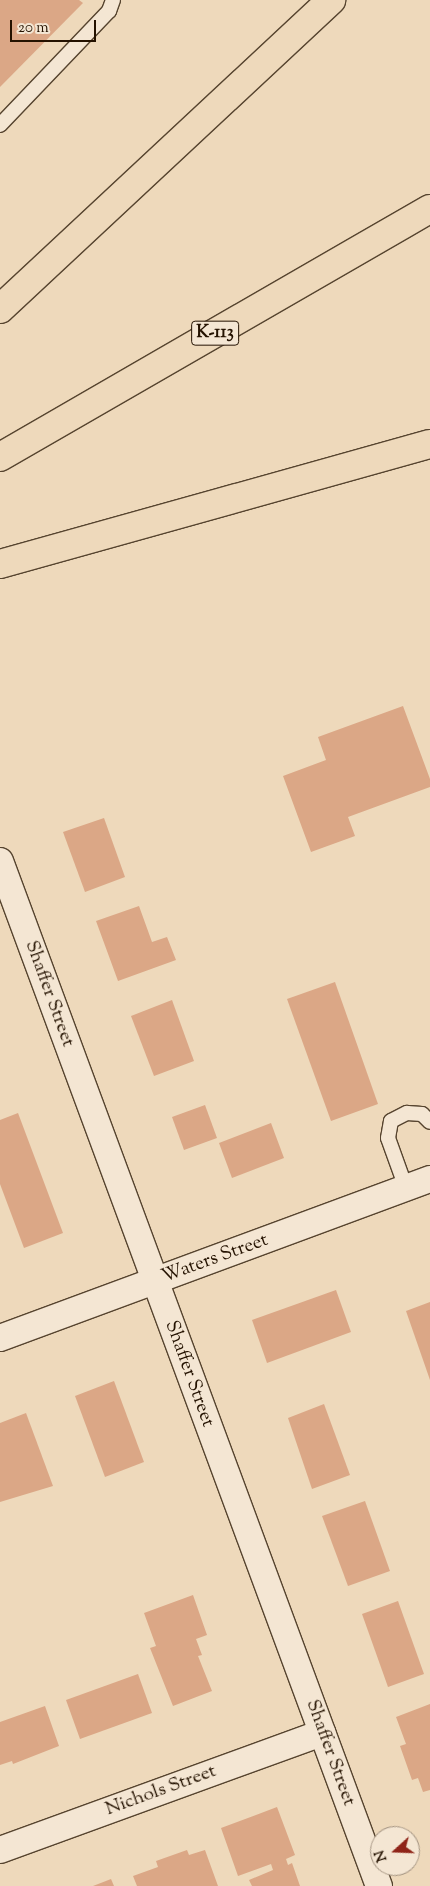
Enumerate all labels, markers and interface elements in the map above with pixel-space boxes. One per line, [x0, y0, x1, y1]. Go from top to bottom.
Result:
scale bar [12, 10, 99, 42]
text: 20 m [18, 18, 49, 39]
road number: K-113 [190, 317, 240, 348]
street label: Shaffer Street [19, 938, 79, 1050]
street label: Waters Street [159, 1229, 271, 1289]
street label: Shaffer Street [159, 1318, 219, 1430]
street label: Shaffer Street [300, 1697, 360, 1809]
street label: Nichols Street [103, 1760, 219, 1822]
north arrow [370, 1826, 420, 1876]
text: N [371, 1847, 393, 1864]

